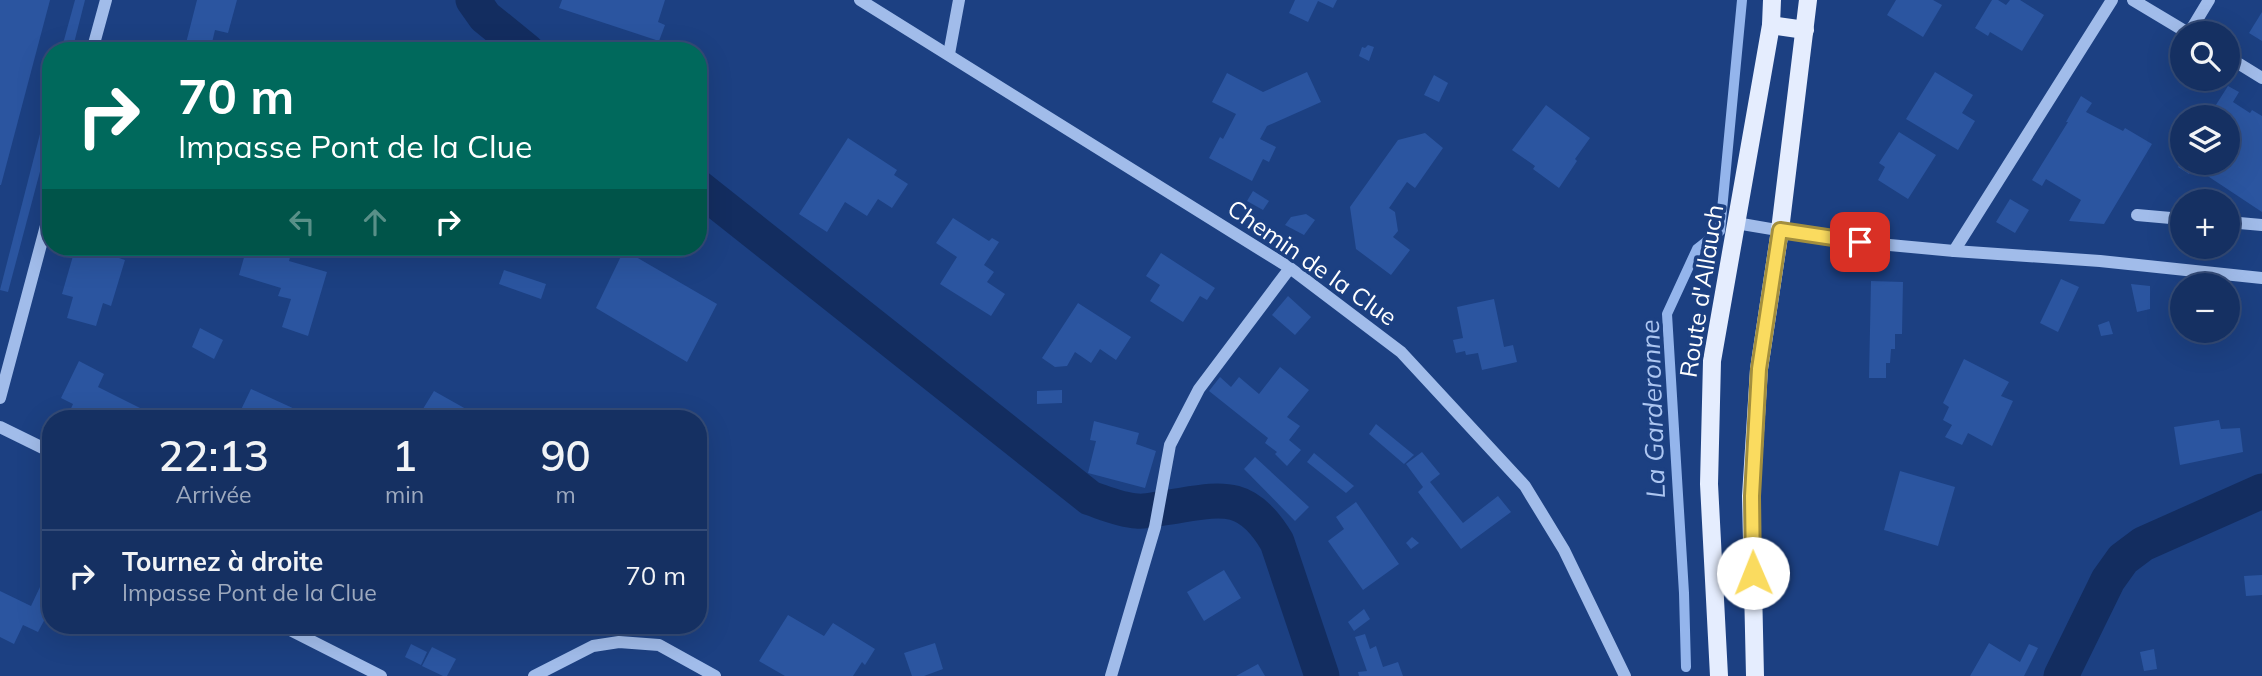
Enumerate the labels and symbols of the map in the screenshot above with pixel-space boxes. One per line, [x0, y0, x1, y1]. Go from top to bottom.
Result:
street label: Chemin de la Clue [1222, 193, 1403, 332]
street label: Route d'Allauch [1673, 202, 1729, 379]
pin [1830, 212, 1890, 272]
water label: La Garderonne [1633, 319, 1672, 499]
position arrow [1716, 536, 1790, 610]

